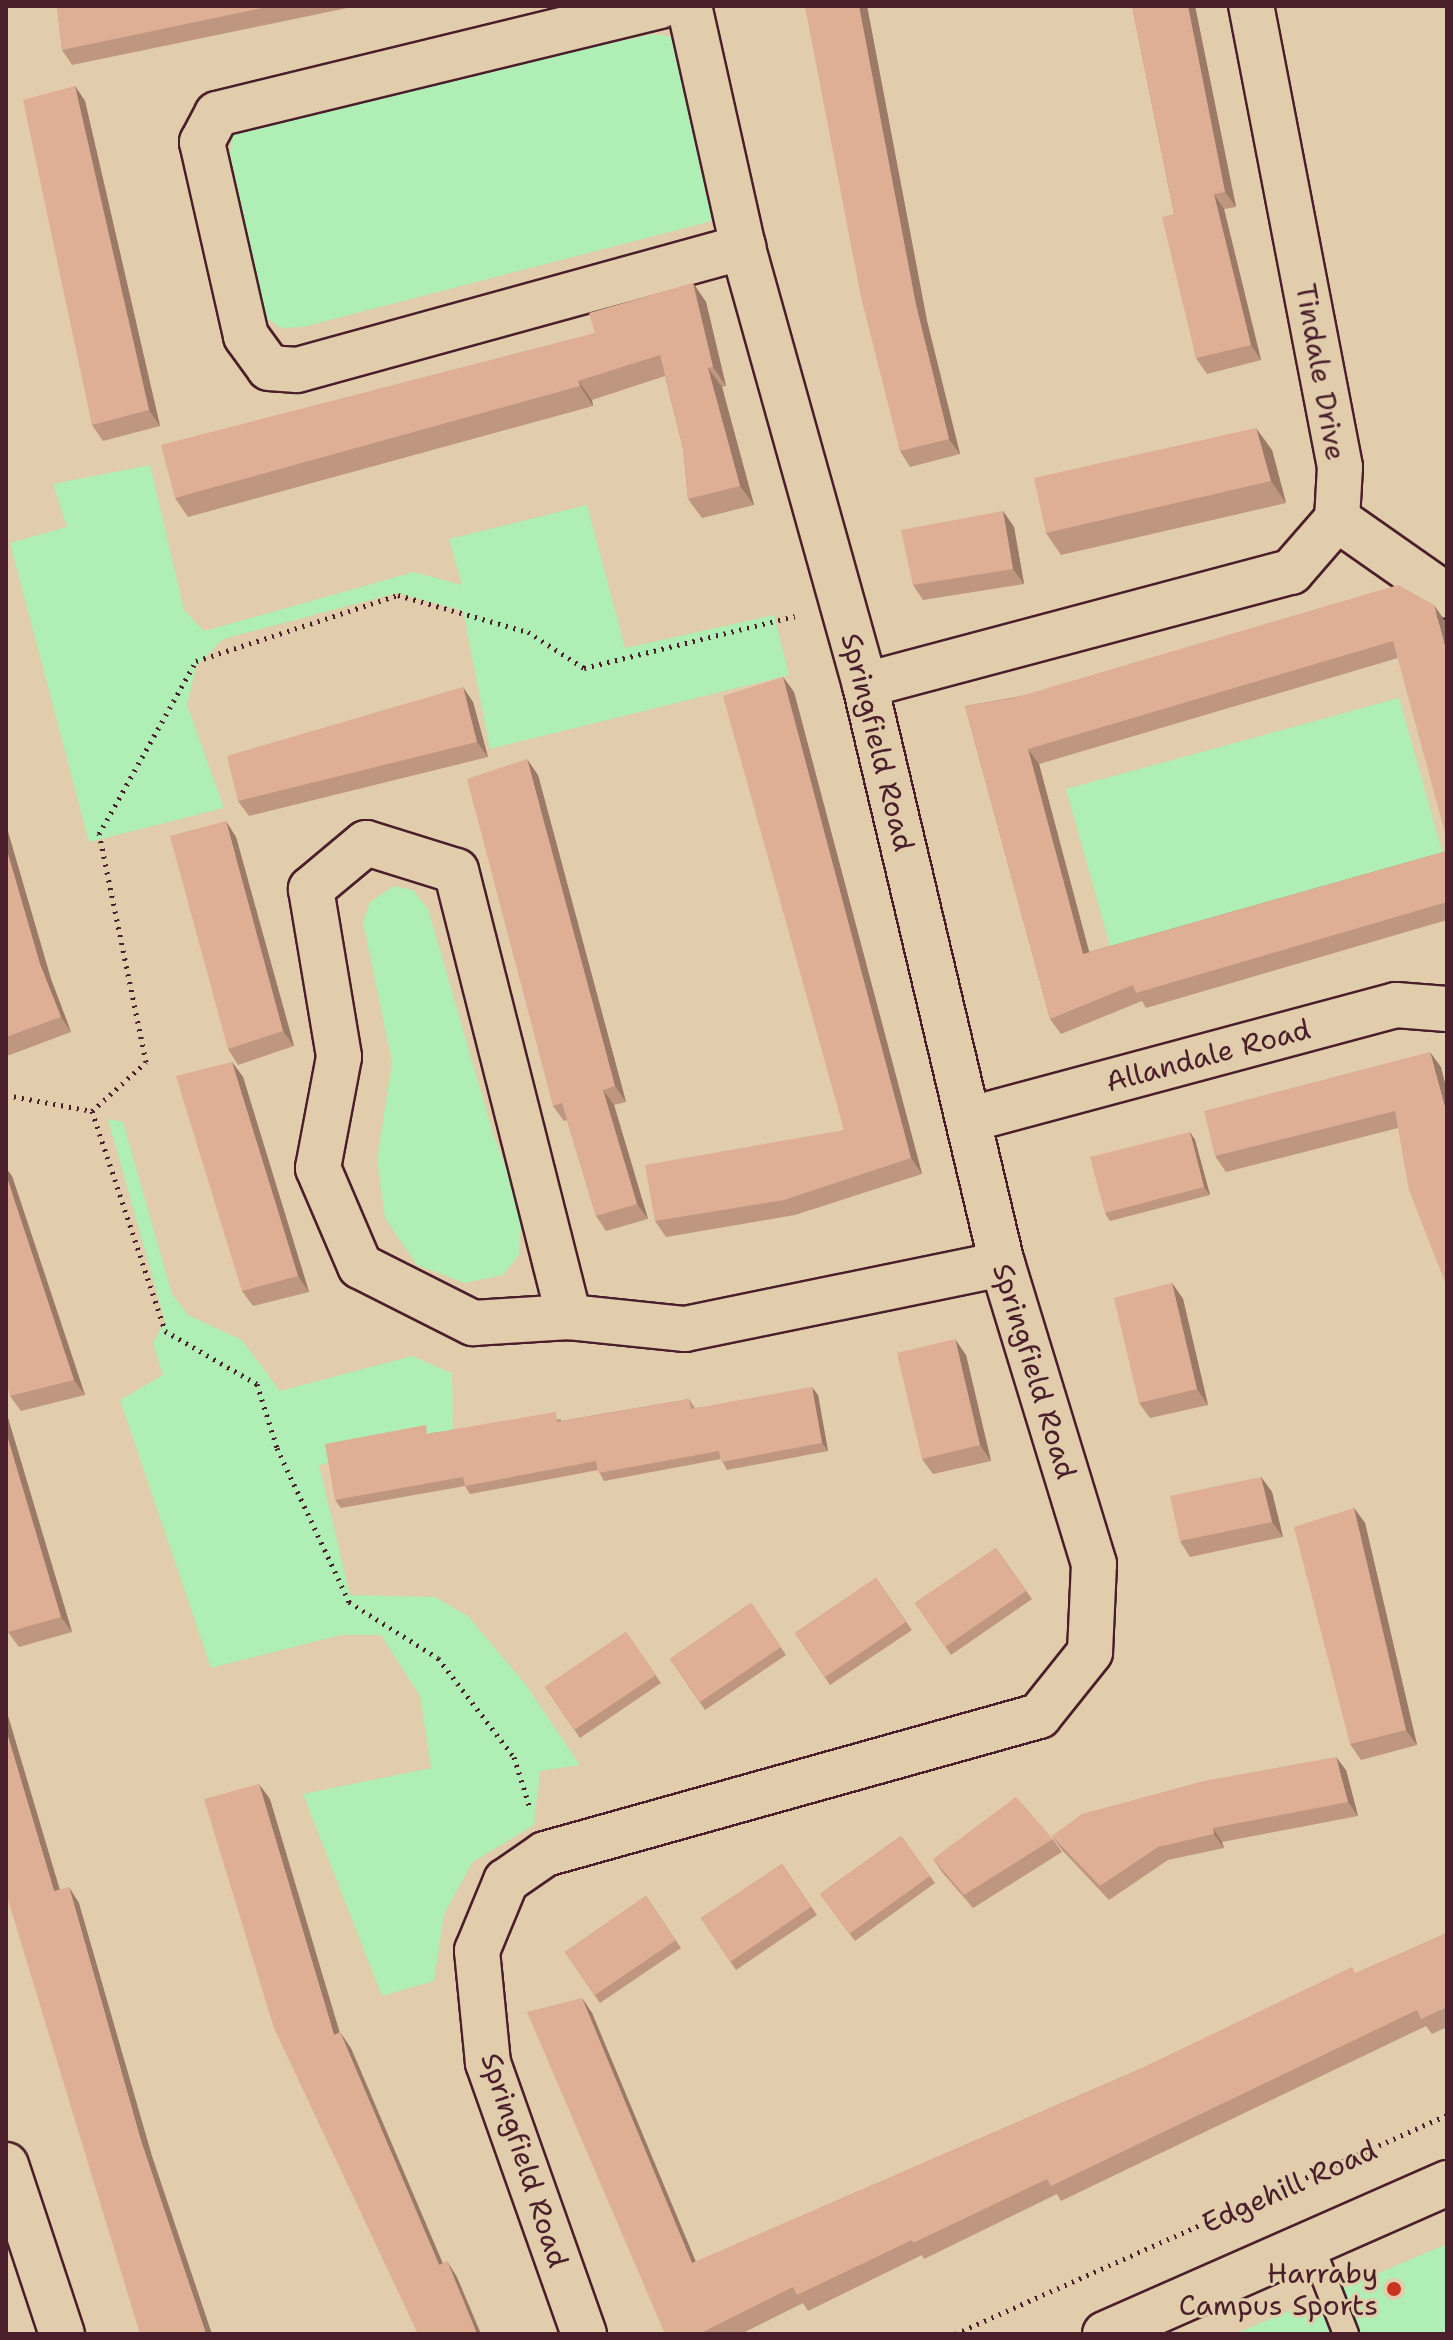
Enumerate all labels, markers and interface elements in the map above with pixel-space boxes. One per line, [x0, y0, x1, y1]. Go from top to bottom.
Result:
street label: Tindale Drive [1289, 281, 1353, 463]
street label: Springfield Road [835, 629, 921, 855]
street label: Allandale Road [1102, 1012, 1314, 1098]
street label: Springfield Road [986, 1259, 1084, 1483]
street label: Springfield Road [474, 2048, 576, 2272]
street label: Edgehill Road [1196, 2132, 1382, 2240]
place label: Harraby Campus Sports [1179, 2256, 1378, 2322]
marker: Harraby Campus Sports [1385, 2280, 1403, 2298]

